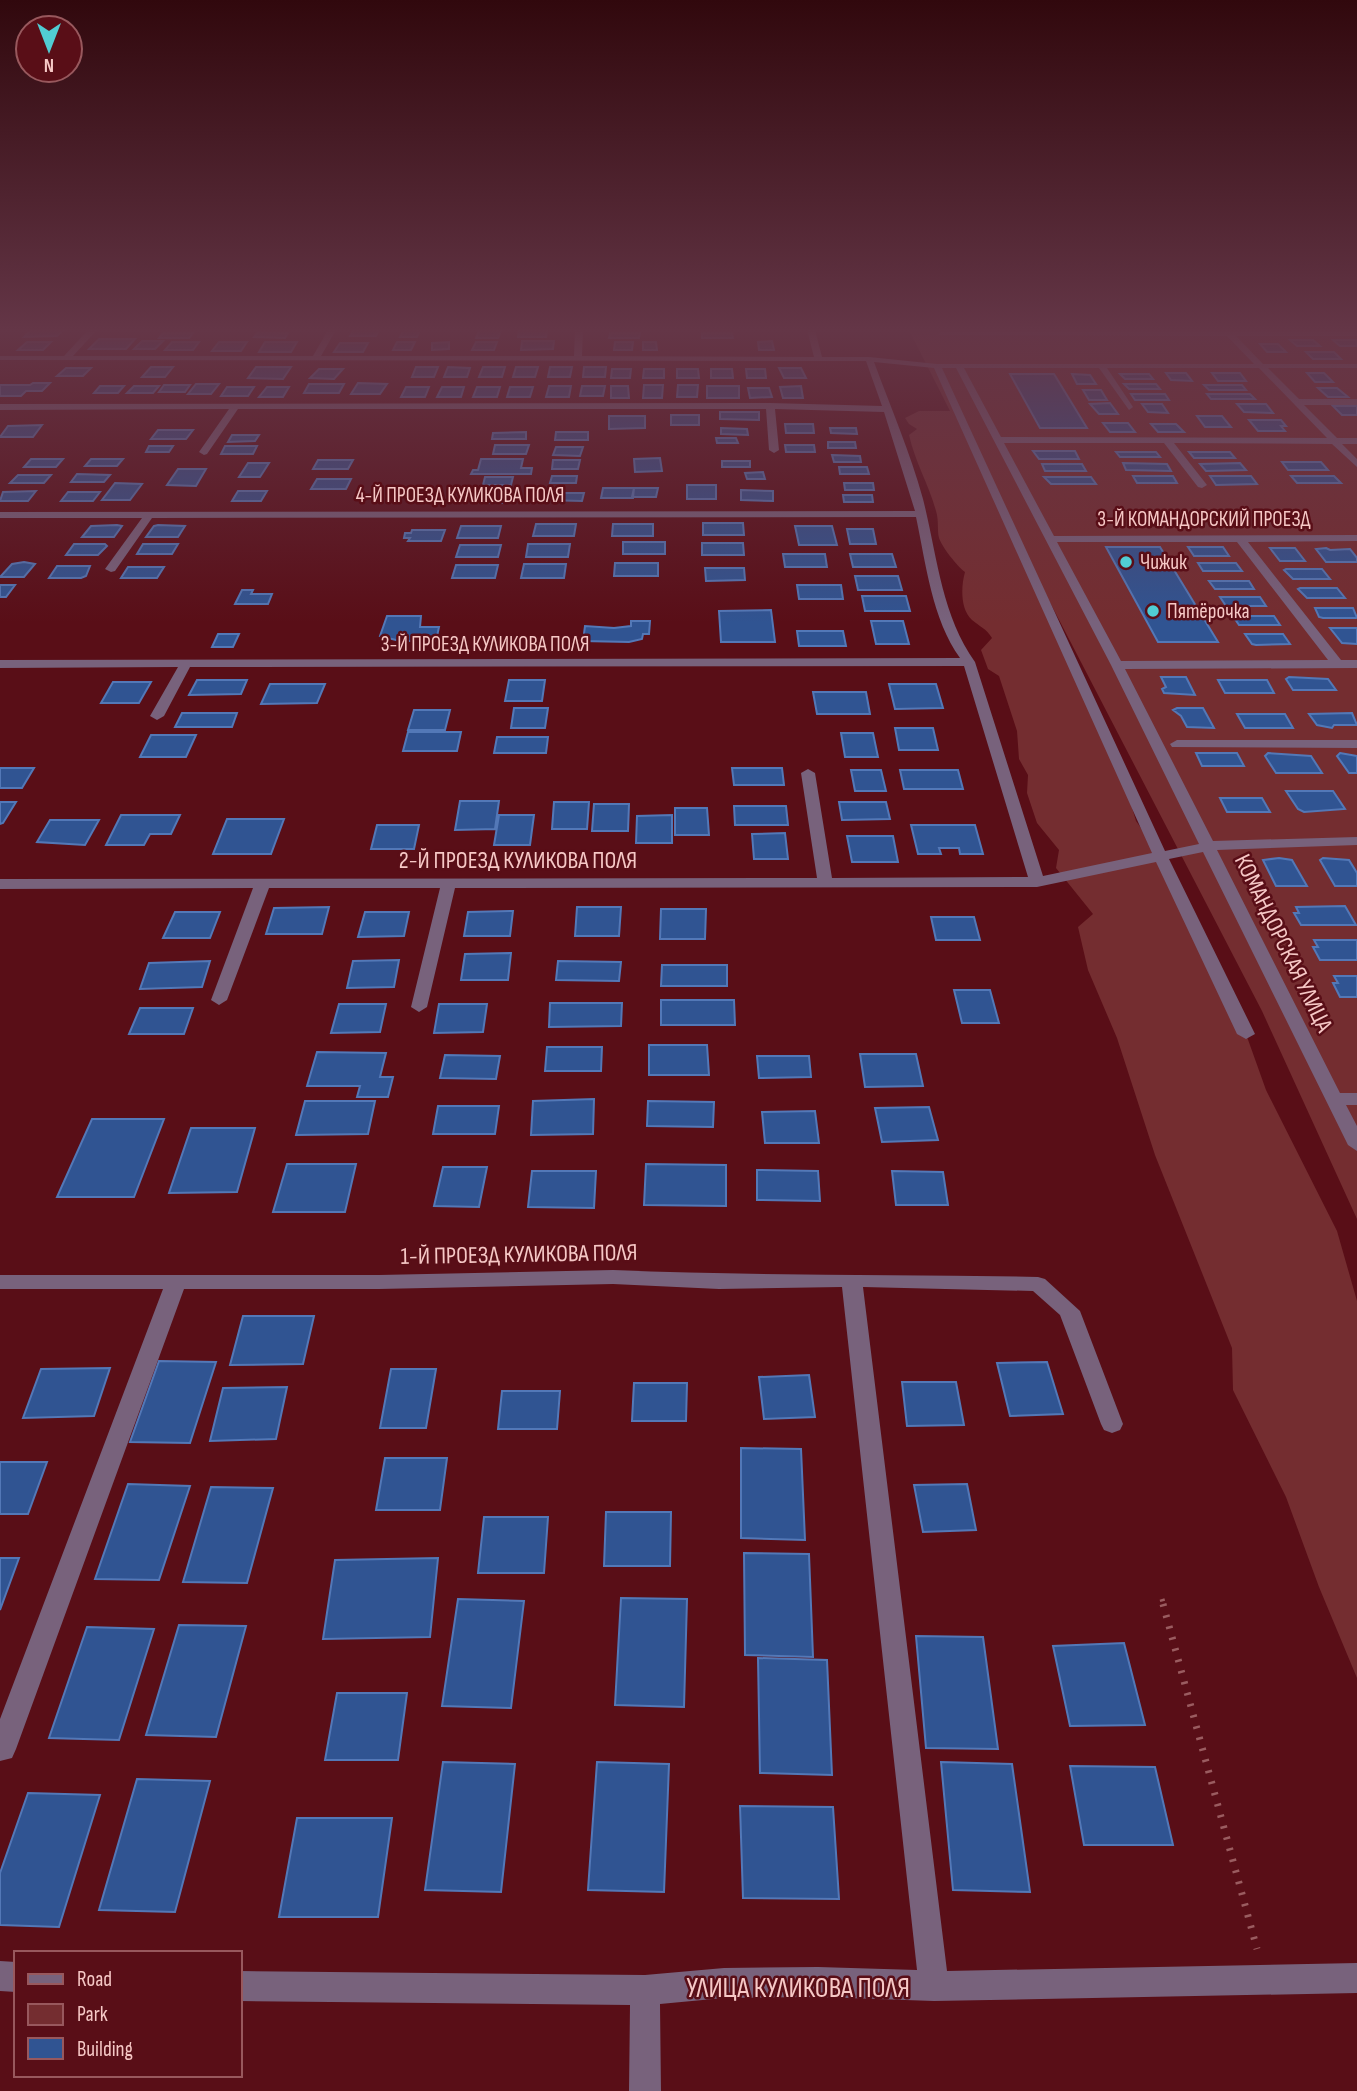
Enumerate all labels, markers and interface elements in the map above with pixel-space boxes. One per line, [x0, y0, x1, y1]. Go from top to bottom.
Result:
north arrow [14, 14, 84, 84]
text: N [44, 53, 54, 76]
street label: 4-Й ПРОЕЗД КУЛИКОВА ПОЛЯ [356, 483, 564, 508]
street label: 3-Й КОМАНДОРСКИЙ ПРОЕЗД [1097, 507, 1311, 532]
place label: Чижик [1140, 550, 1187, 575]
marker: Чижик [1118, 554, 1134, 570]
place label: Пятёрочка [1167, 599, 1250, 624]
marker: Пятёрочка [1145, 603, 1161, 619]
street label: 3-Й ПРОЕЗД КУЛИКОВА ПОЛЯ [381, 632, 589, 657]
street label: 2-Й ПРОЕЗД КУЛИКОВА ПОЛЯ [399, 846, 637, 875]
street label: КОМАНДОРСКАЯ УЛИЦА [1228, 850, 1339, 1037]
street label: 1-Й ПРОЕЗД КУЛИКОВА ПОЛЯ [400, 1238, 638, 1271]
legend [14, 1951, 242, 2077]
text: Road [77, 1967, 112, 1992]
street label: УЛИЦА КУЛИКОВА ПОЛЯ [686, 1972, 910, 2005]
text: Park [77, 2002, 108, 2027]
text: Building [77, 2037, 133, 2062]

